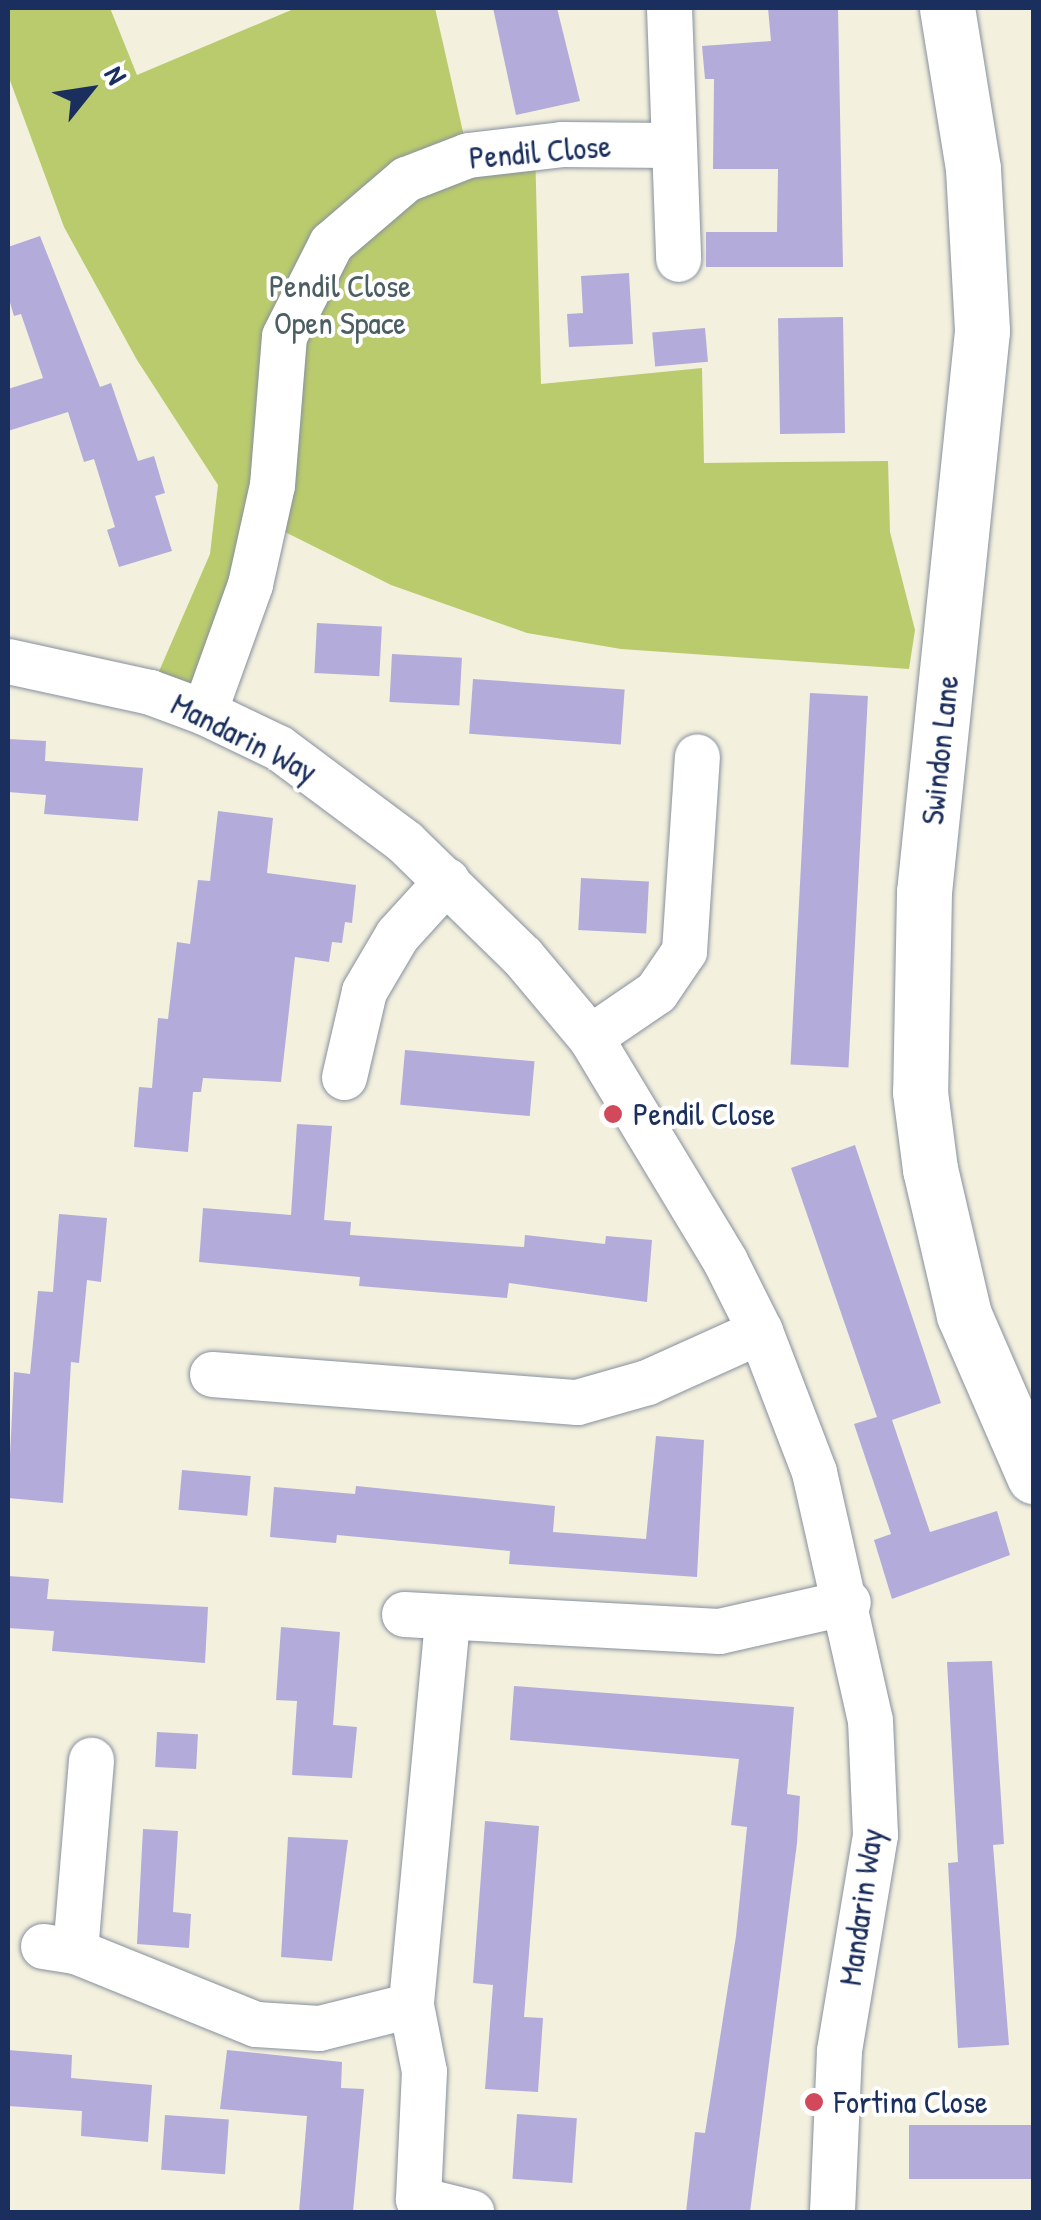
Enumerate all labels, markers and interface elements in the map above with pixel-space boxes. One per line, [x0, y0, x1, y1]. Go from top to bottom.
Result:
north arrow [40, 40, 140, 140]
text: N [96, 59, 136, 91]
street label: Pendil Close [468, 127, 612, 177]
park label: Pendil Close Open Space [269, 268, 411, 343]
street label: Swindon Lane [913, 673, 967, 827]
street label: Mandarin Way [165, 685, 323, 791]
place label: Pendil Close [633, 1095, 775, 1133]
marker: Pendil Close [602, 1103, 624, 1125]
street label: Mandarin Way [831, 1826, 891, 1988]
place label: Fortina Close [834, 2083, 988, 2121]
marker: Fortina Close [803, 2091, 825, 2113]

